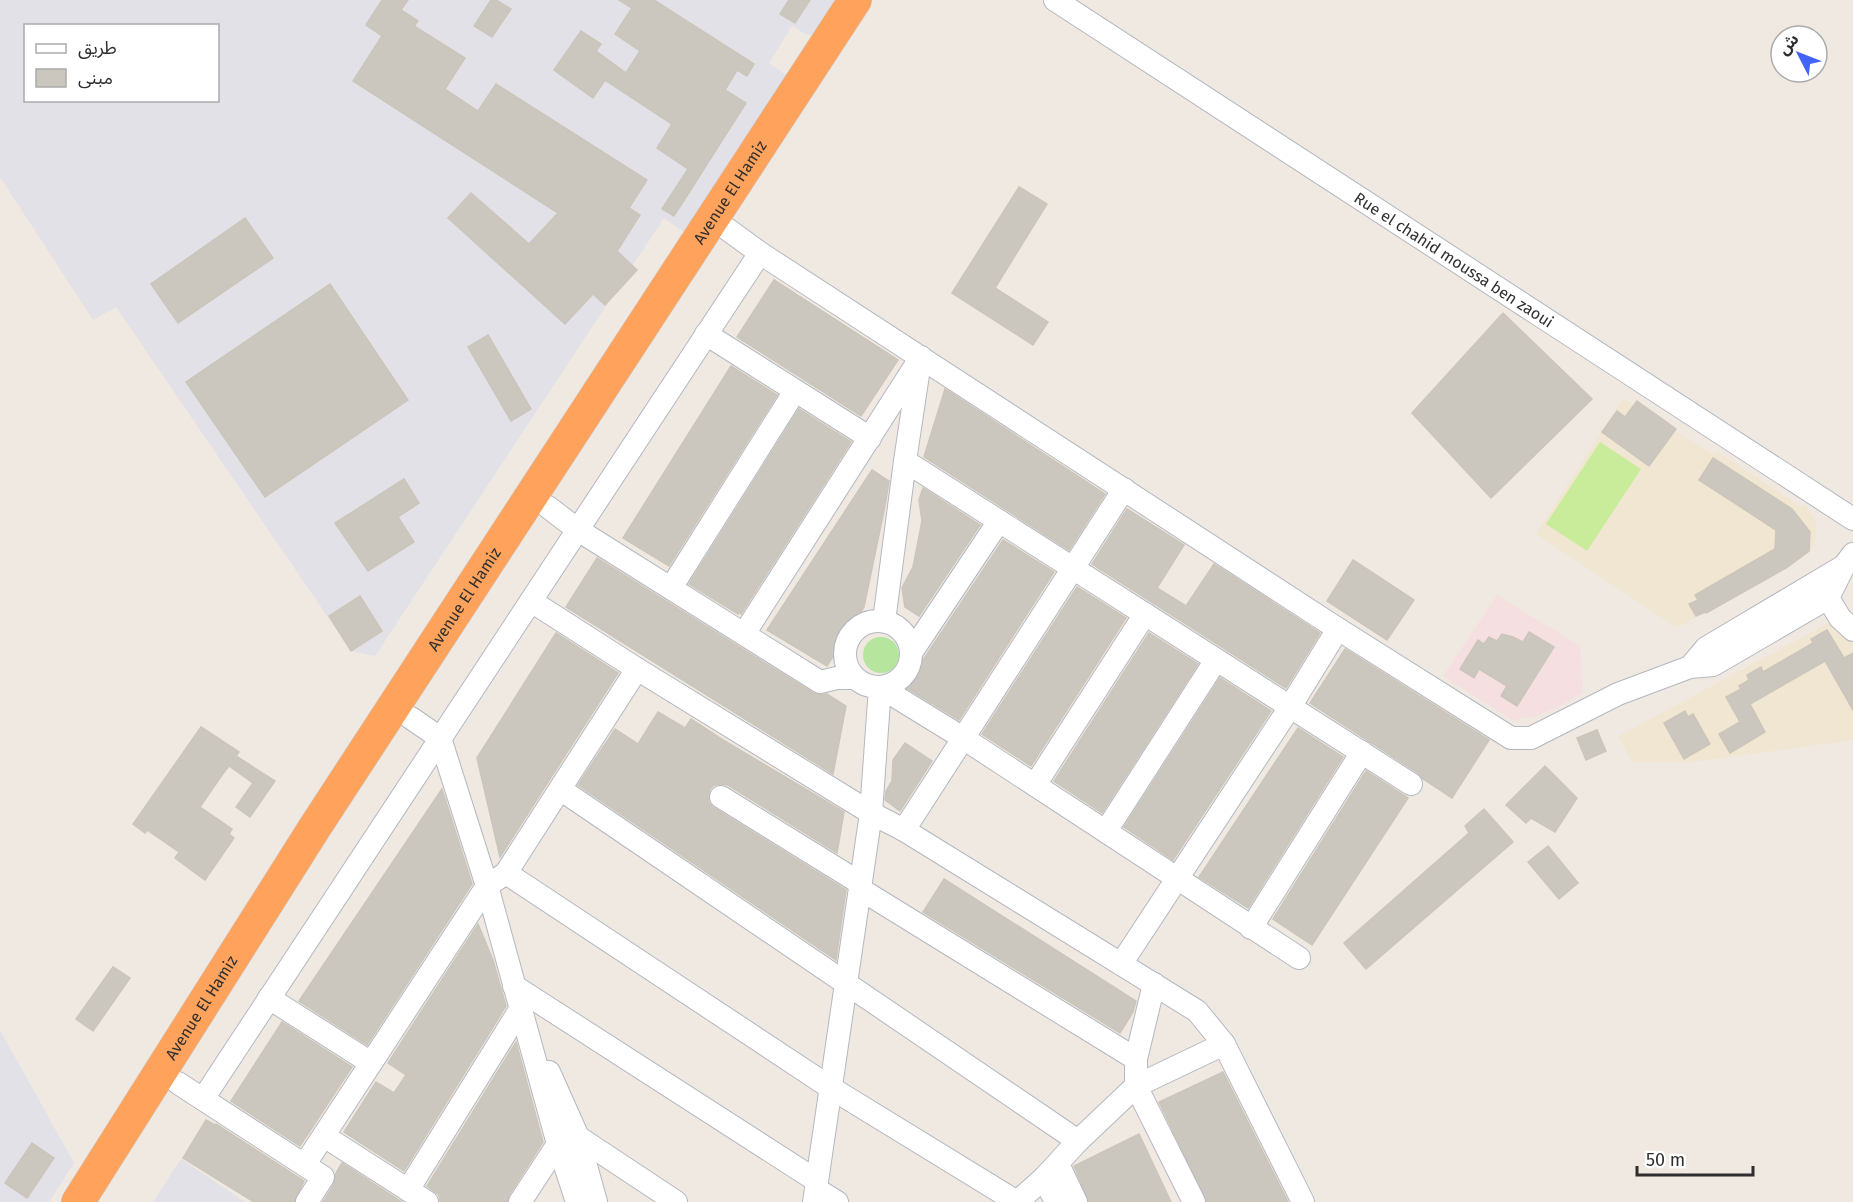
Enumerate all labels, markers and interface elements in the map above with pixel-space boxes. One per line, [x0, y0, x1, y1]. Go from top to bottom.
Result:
legend [24, 24, 219, 102]
north arrow [1769, 24, 1829, 84]
text: ش [1774, 30, 1803, 59]
text: طريق [78, 37, 117, 59]
text: مبنى [78, 67, 113, 89]
street label: Avenue El Hamiz [689, 137, 770, 247]
street label: Rue el chahid moussa ben zaoui [1351, 188, 1557, 331]
street label: Avenue El Hamiz [423, 544, 505, 654]
street label: Avenue El Hamiz [161, 952, 241, 1063]
scale bar [1637, 1139, 1752, 1177]
text: 50 m [1646, 1149, 1685, 1171]

